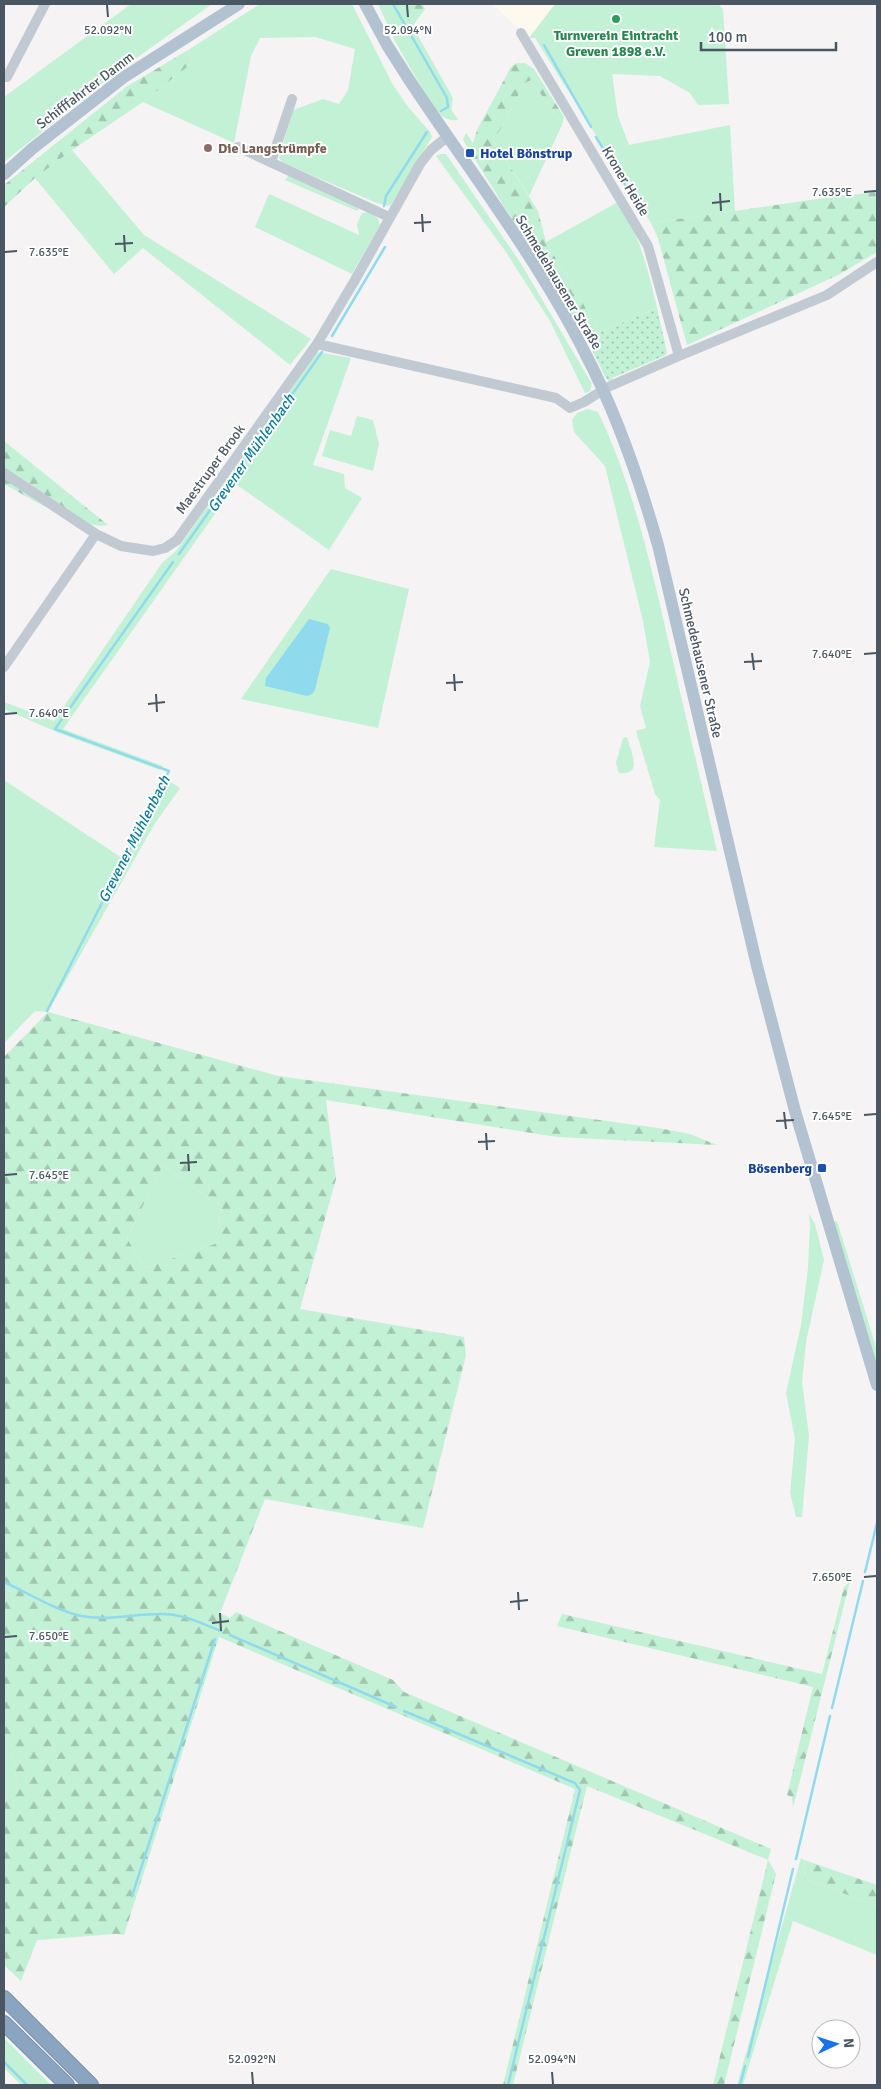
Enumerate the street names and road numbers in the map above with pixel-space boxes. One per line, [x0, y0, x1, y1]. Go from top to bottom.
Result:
street label: Schifffahrter Damm [33, 48, 137, 133]
street label: Kroner Heide [598, 143, 653, 219]
street label: Schmedehausener Straße [512, 212, 605, 352]
street label: Maestruper Brook [172, 421, 249, 517]
street label: Schmedehausener Straße [675, 586, 726, 740]

